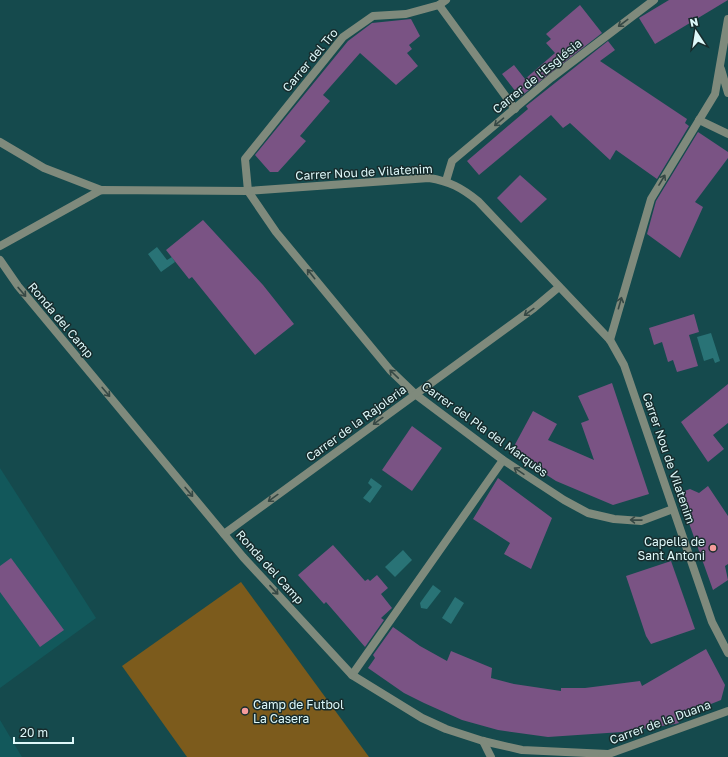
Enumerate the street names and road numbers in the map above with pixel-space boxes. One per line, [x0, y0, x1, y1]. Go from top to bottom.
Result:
street label: Carrer del Tro [279, 25, 341, 95]
street label: Carrer de l'Església [489, 35, 585, 117]
street label: Carrer Nou de Vilatenim [295, 161, 433, 183]
street label: Ronda del Camp [25, 279, 97, 361]
street label: Carrer del Pla del Marquès [419, 378, 551, 480]
street label: Carrer de la Rajoleria [303, 382, 409, 464]
street label: Carrer Nou de Vilatenim [640, 391, 698, 525]
street label: Ronda del Camp [233, 527, 307, 607]
street label: Carrer de la Duana [607, 697, 713, 747]

